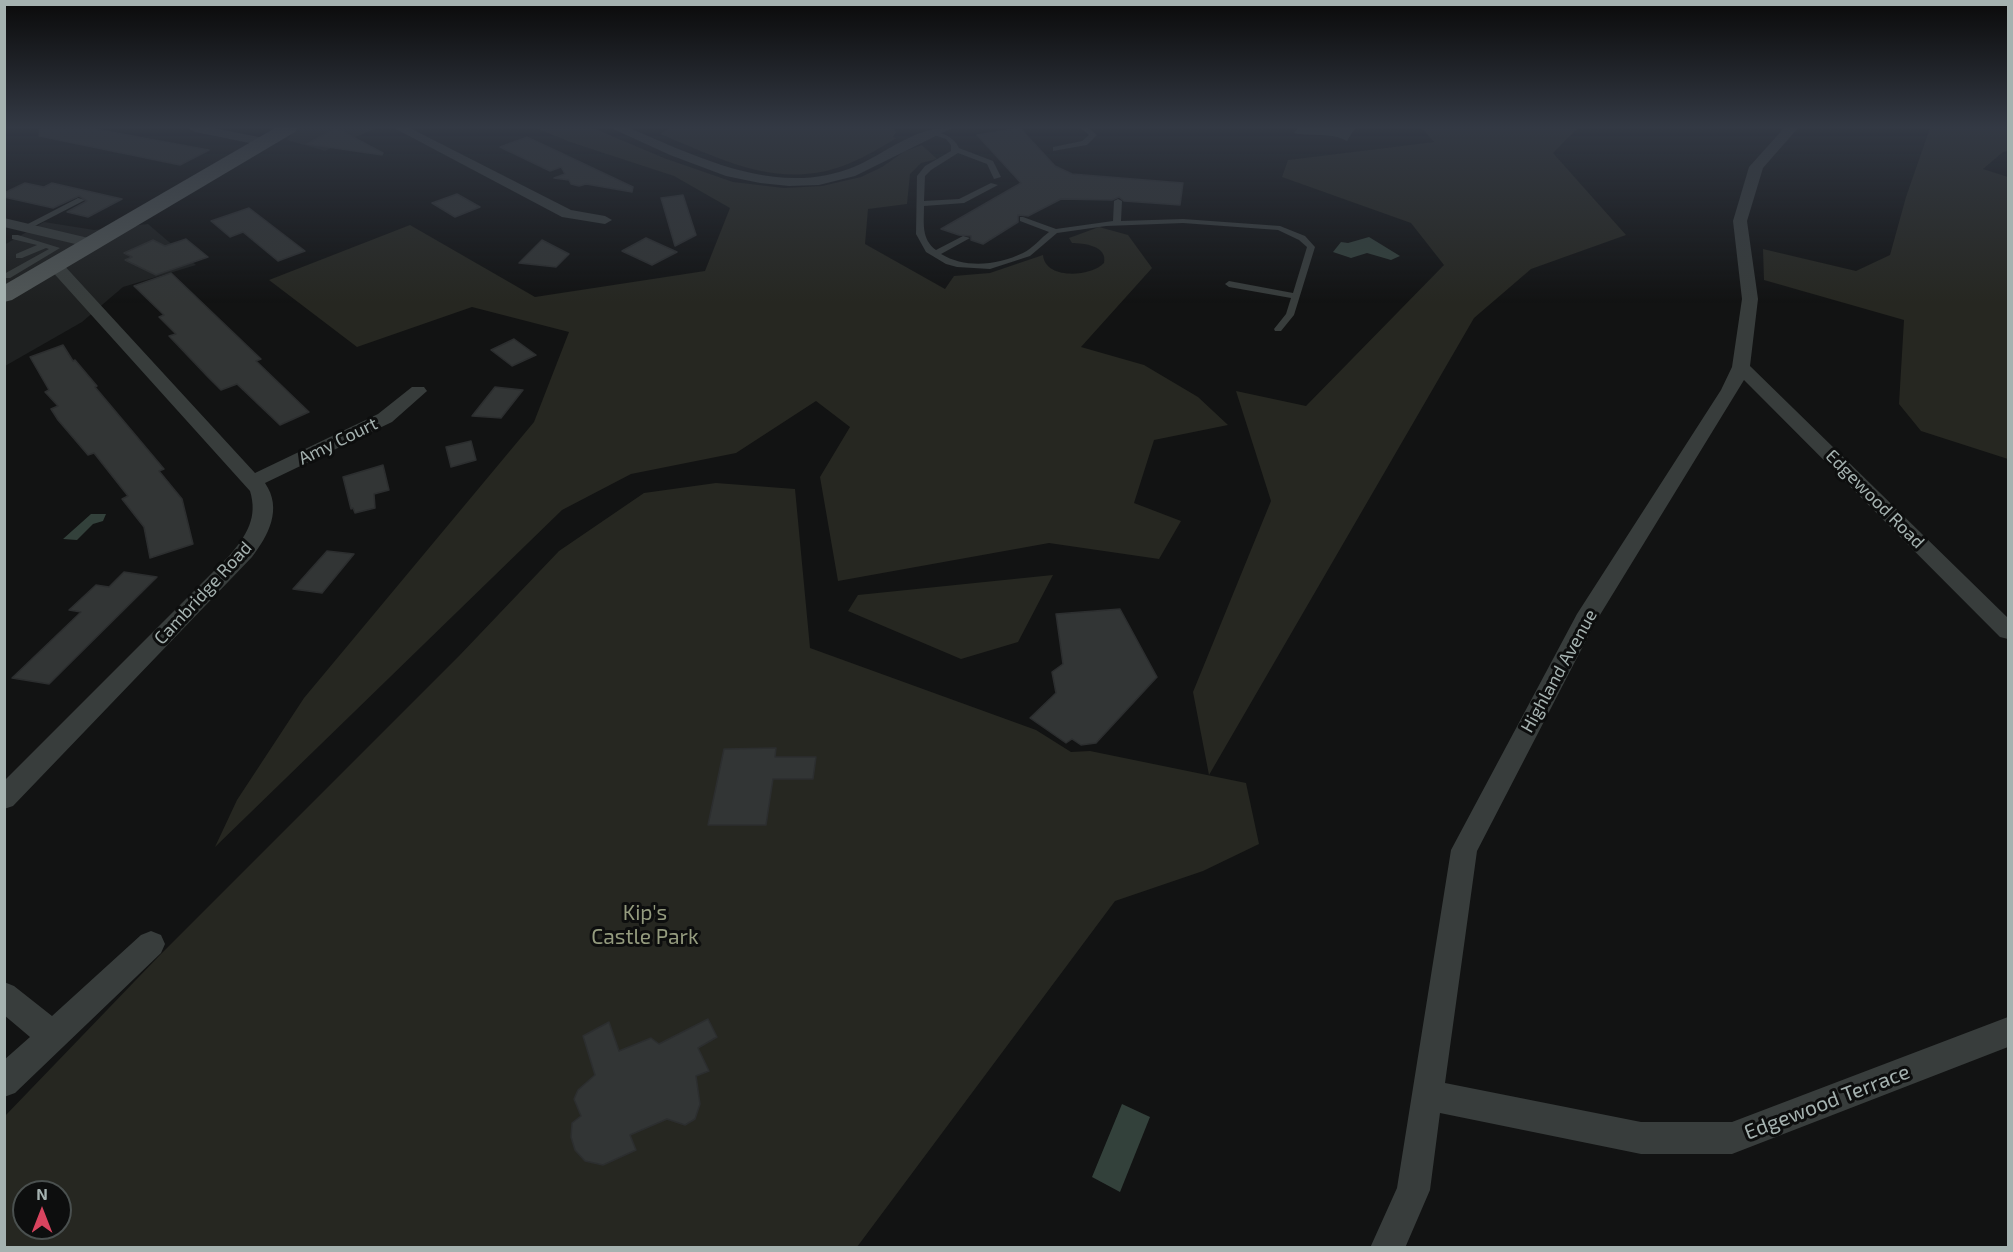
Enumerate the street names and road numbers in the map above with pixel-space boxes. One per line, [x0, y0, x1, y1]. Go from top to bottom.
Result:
street label: Amy Court [295, 413, 381, 469]
street label: Edgewood Road [1821, 445, 1929, 553]
street label: Cambridge Road [150, 537, 256, 649]
street label: Highland Avenue [1516, 606, 1602, 736]
street label: Edgewood Terrace [1741, 1059, 1913, 1145]

